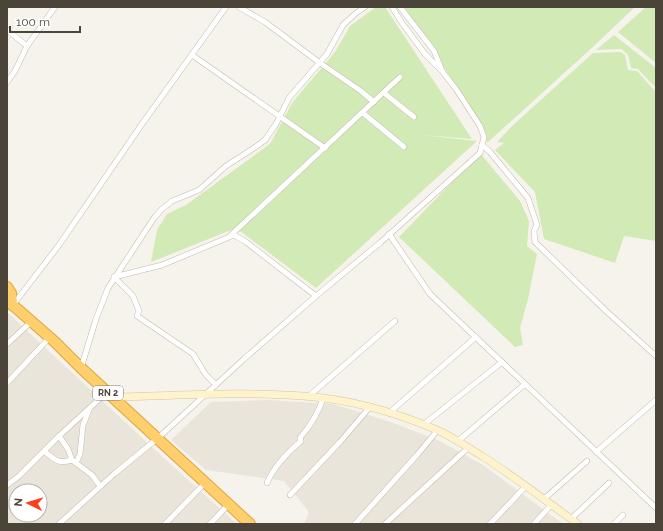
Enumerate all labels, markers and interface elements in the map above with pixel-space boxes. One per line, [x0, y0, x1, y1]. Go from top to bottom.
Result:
scale bar [10, 8, 80, 34]
text: 100 m [16, 15, 50, 29]
road number: RN 2 [93, 386, 123, 400]
north arrow [8, 483, 48, 523]
text: N [12, 497, 25, 507]

